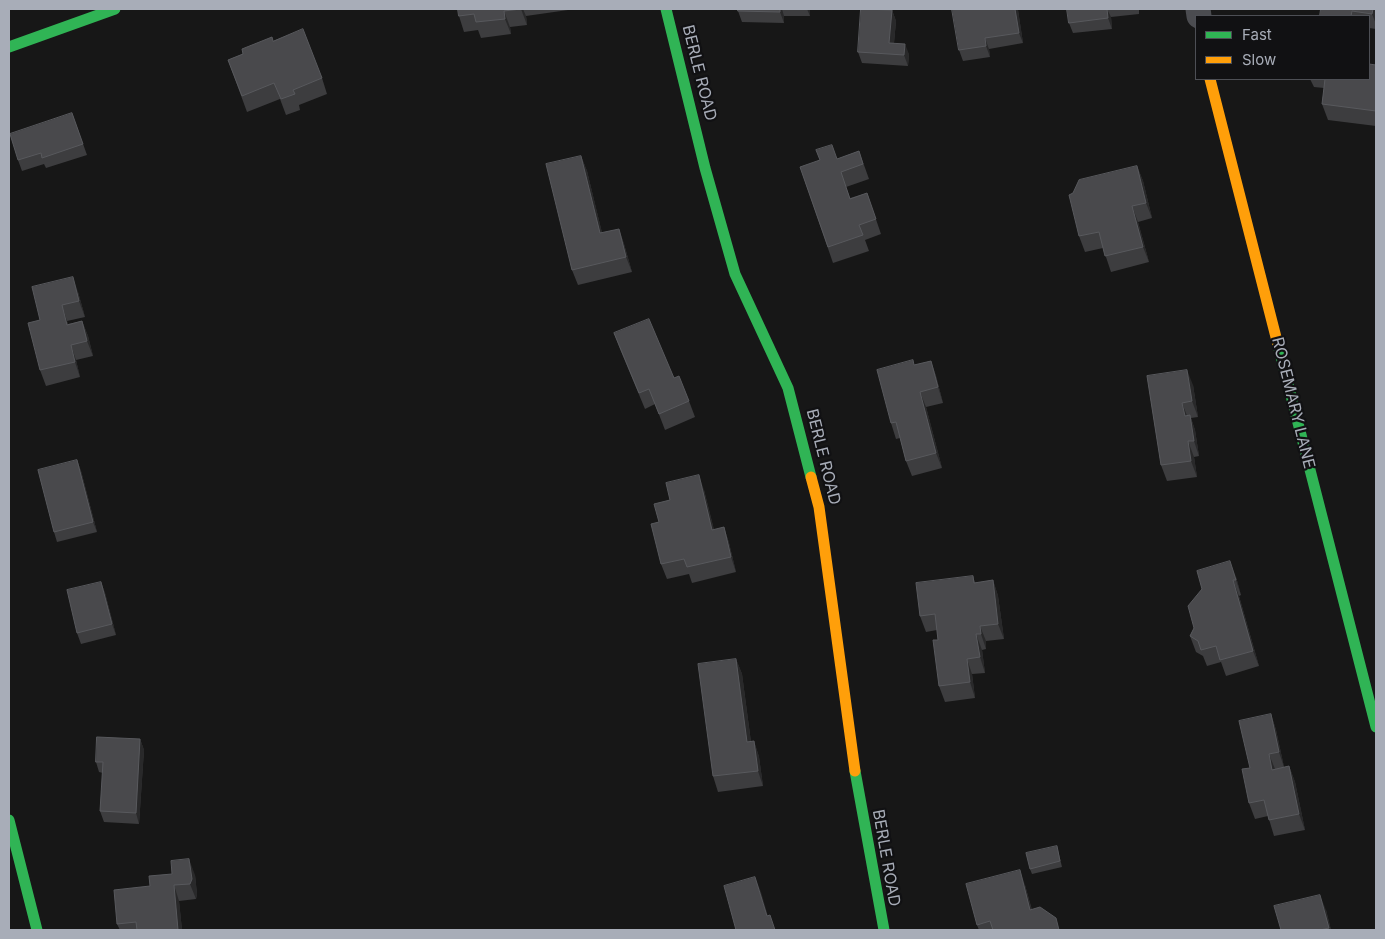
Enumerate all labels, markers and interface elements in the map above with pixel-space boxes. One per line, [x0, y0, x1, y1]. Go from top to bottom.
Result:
legend [1195, 15, 1370, 80]
street label: BERLE ROAD [678, 23, 720, 123]
text: Fast [1242, 25, 1272, 44]
text: Slow [1242, 50, 1276, 69]
street label: ROSEMARY LANE [1267, 335, 1319, 471]
street label: BERLE ROAD [802, 407, 844, 507]
street label: BERLE ROAD [868, 808, 904, 908]

